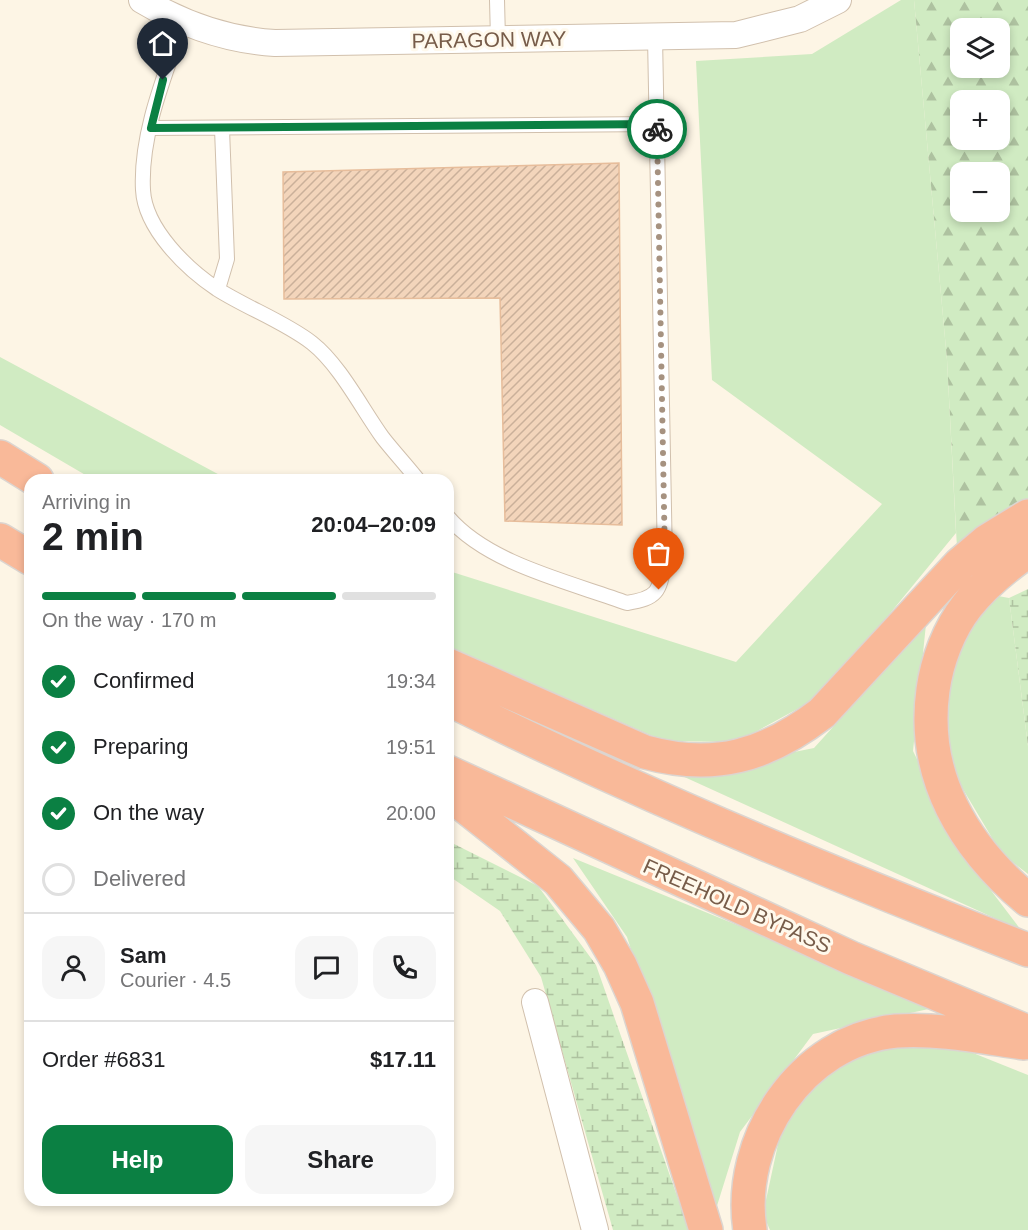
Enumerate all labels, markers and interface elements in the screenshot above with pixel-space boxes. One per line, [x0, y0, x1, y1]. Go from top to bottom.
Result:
pin [137, 18, 188, 80]
map controls [950, 18, 1010, 222]
button: layers [950, 18, 1010, 78]
icon: home [146, 27, 179, 60]
street label: PARAGON WAY [411, 27, 567, 52]
button: + [950, 90, 1010, 150]
courier [627, 99, 687, 159]
icon: bike [641, 113, 674, 146]
button: − [950, 162, 1010, 222]
text: Arriving in [42, 491, 131, 513]
text: 20:04–20:09 [311, 512, 436, 537]
text: 2 min [42, 515, 144, 558]
pin [633, 528, 684, 590]
icon: bag [642, 537, 675, 570]
text: On the way · 170 m [42, 609, 217, 631]
icon: check [42, 665, 75, 698]
text: Confirmed [93, 668, 194, 693]
text: 19:34 [386, 670, 436, 692]
icon: check [42, 731, 75, 764]
text: Preparing [93, 734, 188, 759]
text: 19:51 [386, 736, 436, 758]
icon: check [42, 797, 75, 830]
text: On the way [93, 800, 204, 825]
text: 20:00 [386, 802, 436, 824]
street label: FREEHOLD BYPASS [640, 854, 834, 957]
text: Delivered [93, 866, 186, 891]
button: person [42, 936, 105, 999]
button: chat [295, 936, 358, 999]
button: phone [373, 936, 436, 999]
text: Sam [120, 943, 166, 968]
text: Courier · 4.5 [120, 969, 231, 991]
text: Order #6831 [42, 1047, 166, 1072]
text: $17.11 [370, 1047, 436, 1072]
button: Help [42, 1125, 233, 1194]
button: Share [245, 1125, 436, 1194]

